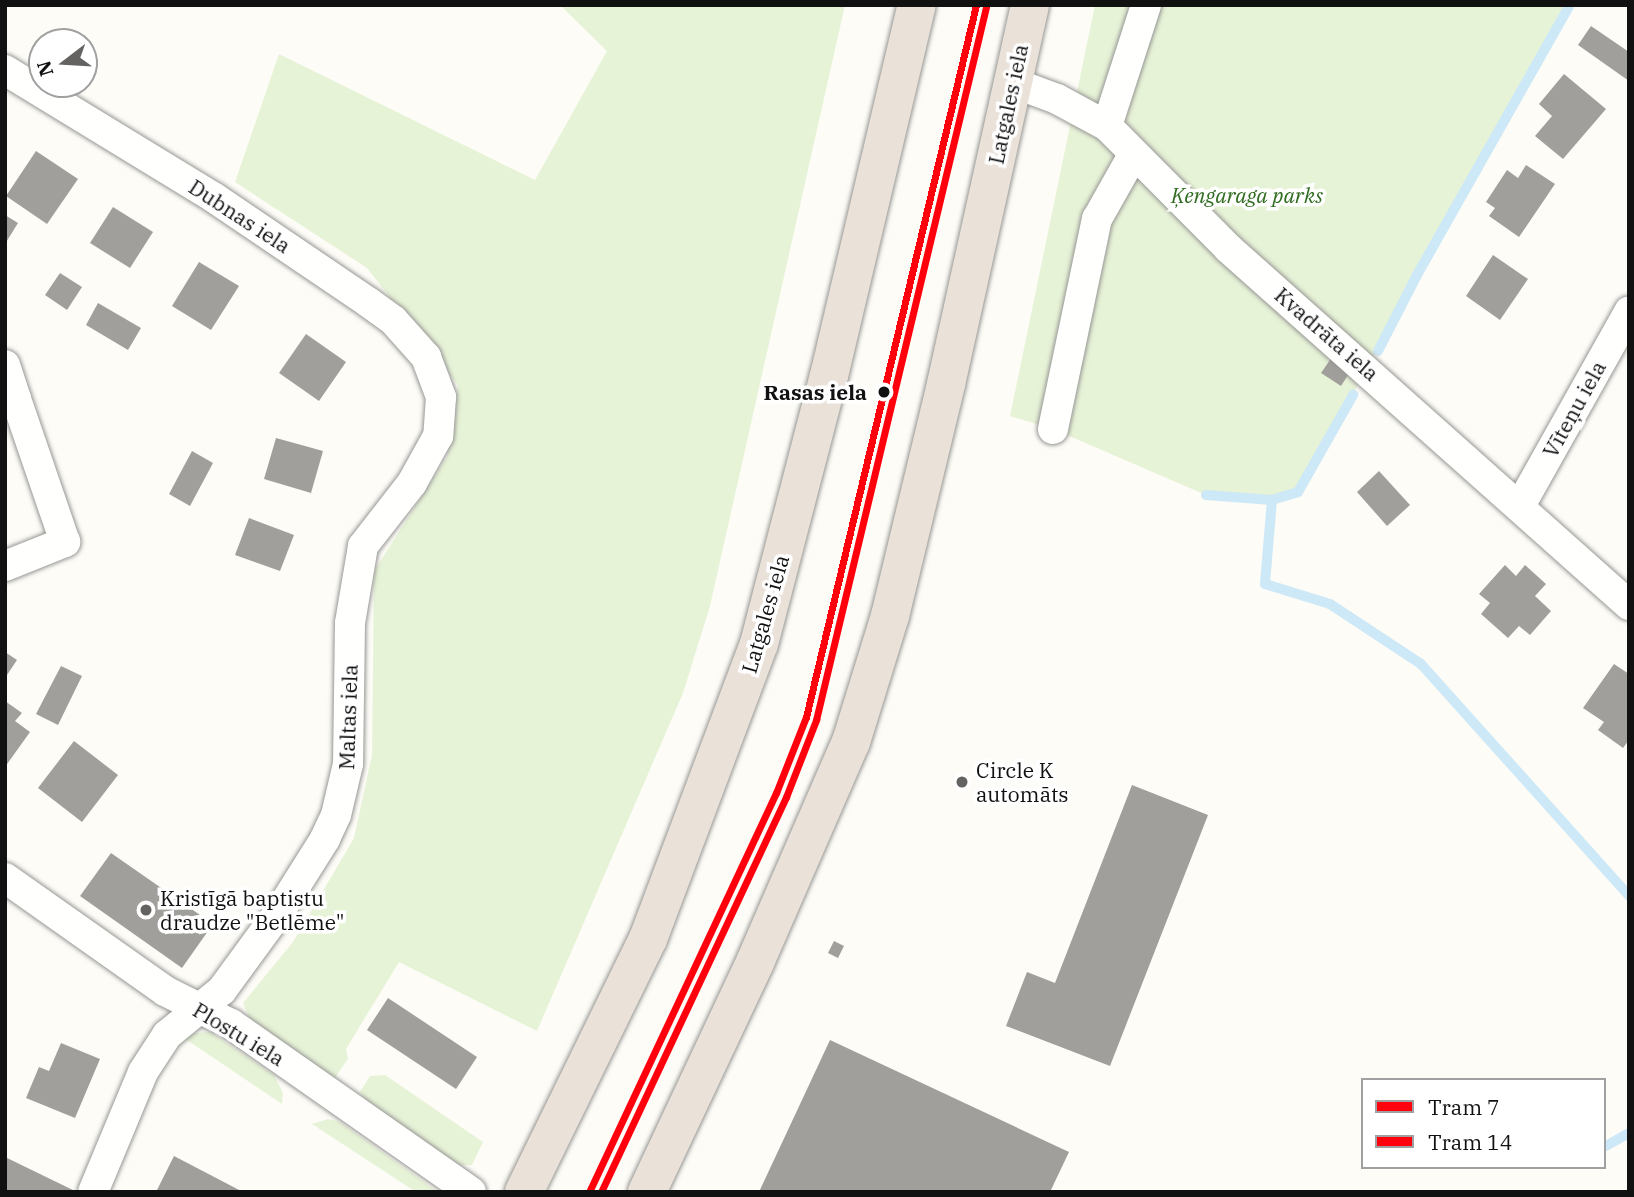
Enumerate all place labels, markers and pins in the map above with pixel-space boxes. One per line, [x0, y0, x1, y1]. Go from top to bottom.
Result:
place label: Rasas iela [764, 379, 867, 405]
marker: Rasas iela [873, 381, 895, 403]
place label: Circle K automāts [976, 757, 1069, 807]
marker: Circle K automāts [954, 774, 970, 790]
place label: Kristīgā baptistu draudze "Betlēme" [160, 885, 344, 935]
marker: Kristīgā baptistu draudze "Betlēme" [138, 902, 154, 918]

